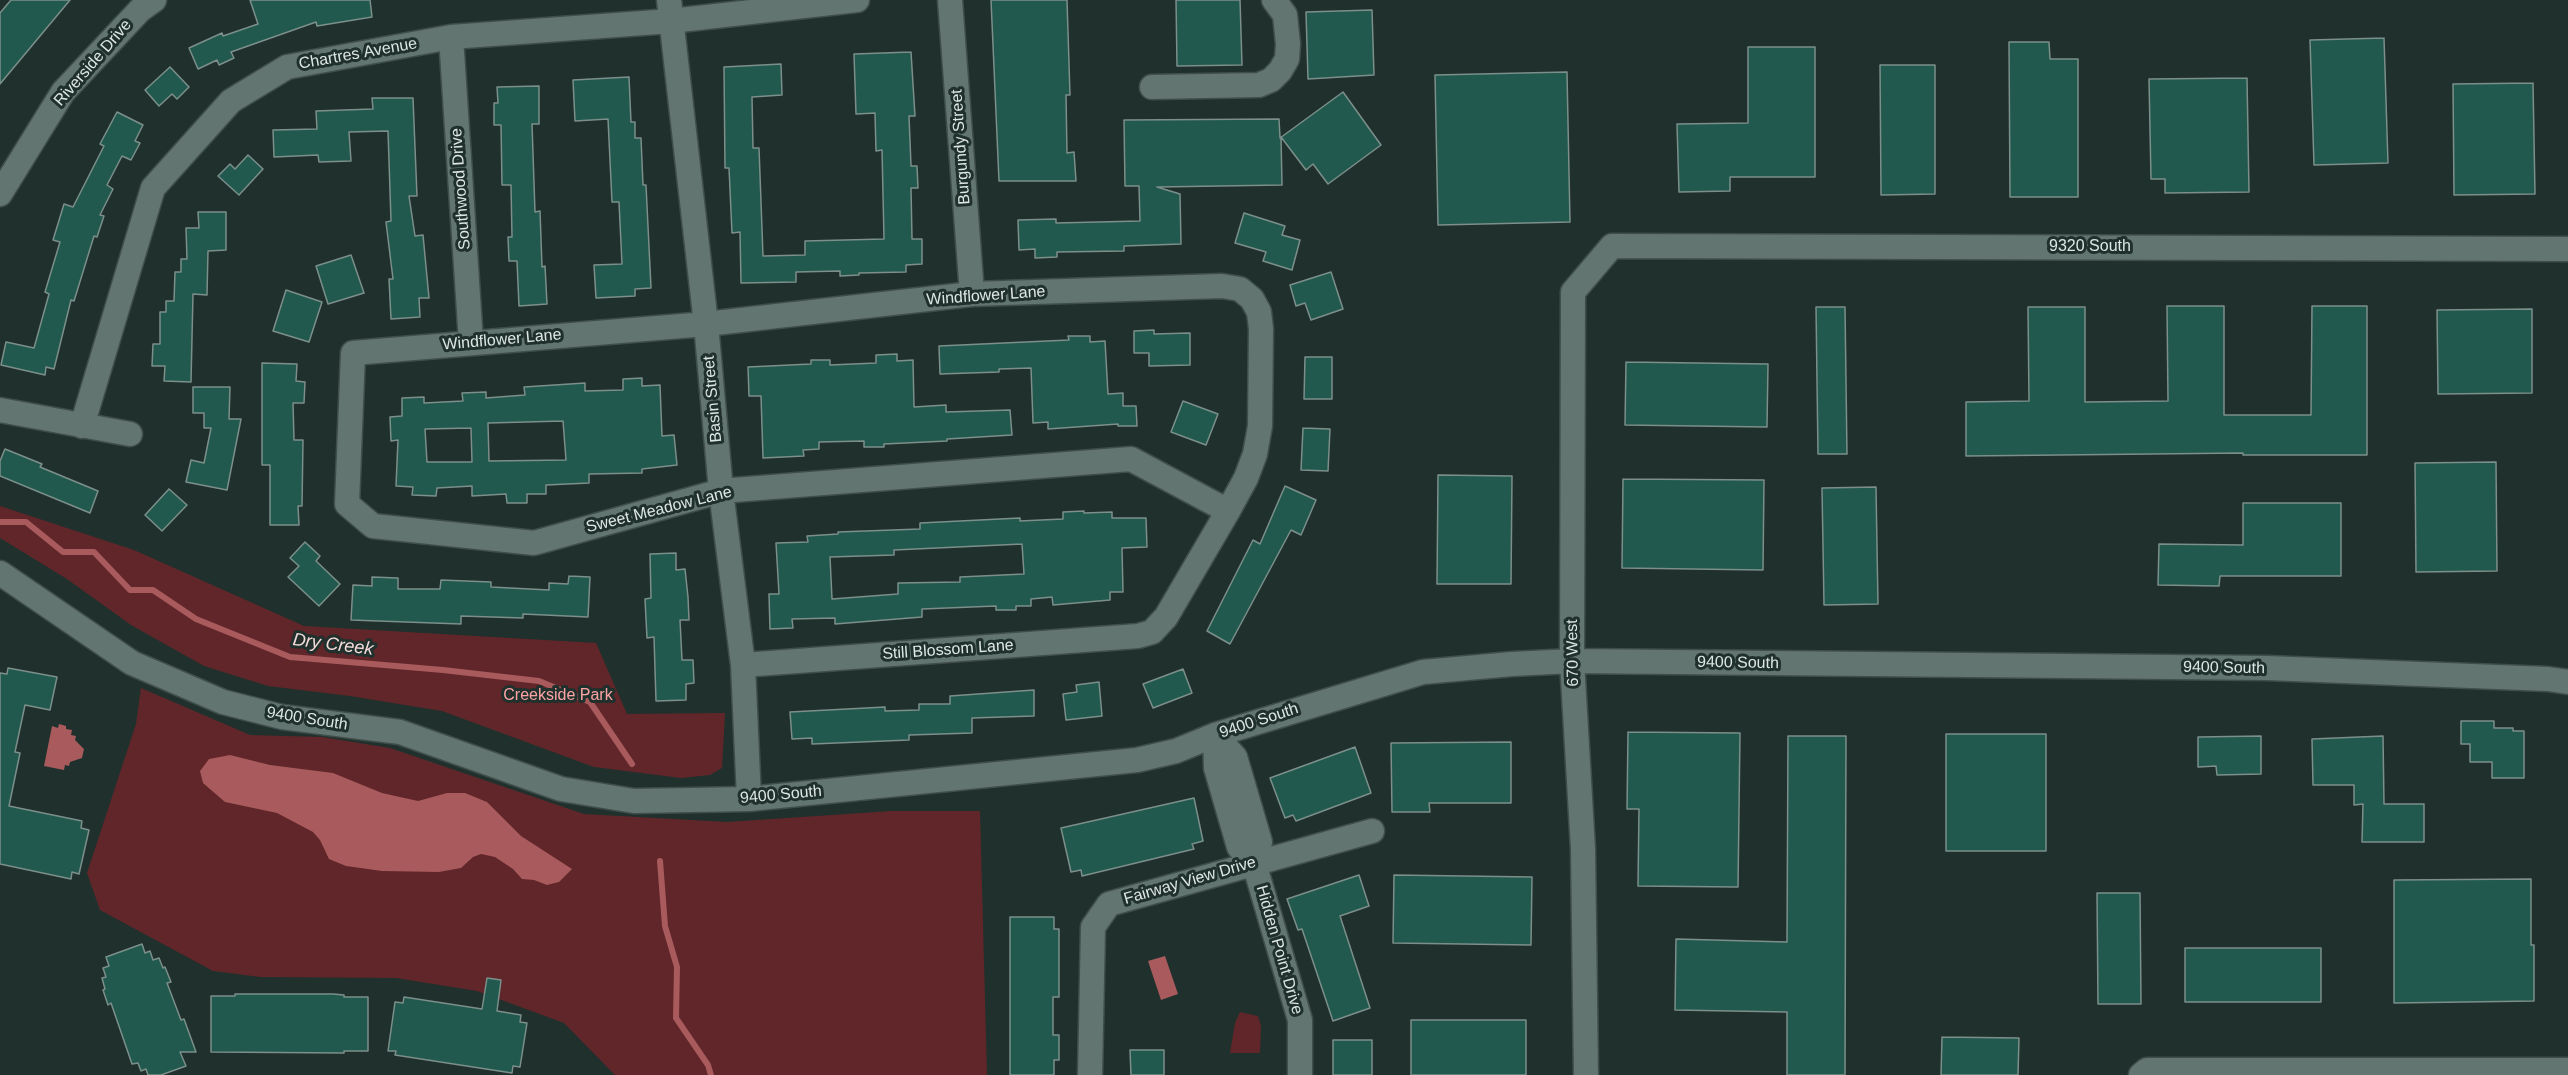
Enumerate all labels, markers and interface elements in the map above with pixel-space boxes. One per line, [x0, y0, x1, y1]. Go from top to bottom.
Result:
street label: Riverside Drive [50, 16, 136, 110]
street label: Chartres Avenue [297, 34, 419, 74]
street label: Burgundy Street [947, 89, 975, 205]
street label: Southwood Drive [447, 128, 475, 250]
street label: 9320 South [2049, 237, 2131, 257]
street label: Windflower Lane [926, 282, 1046, 310]
street label: Windflower Lane [442, 325, 562, 355]
street label: Basin Street [700, 355, 726, 443]
street label: Sweet Meadow Lane [584, 483, 734, 537]
street label: 670 West [1563, 619, 1583, 687]
water label: Dry Creek [291, 629, 375, 661]
street label: Still Blossom Lane [882, 636, 1014, 664]
street label: 9400 South [1697, 653, 1779, 673]
street label: 9400 South [2183, 658, 2265, 678]
park label: Creekside Park [503, 686, 613, 706]
street label: 9400 South [1217, 699, 1301, 743]
street label: 9400 South [265, 703, 349, 735]
street label: 9400 South [739, 782, 823, 808]
street label: Fairway View Drive [1122, 853, 1258, 909]
street label: Hidden Point Drive [1251, 883, 1307, 1017]

